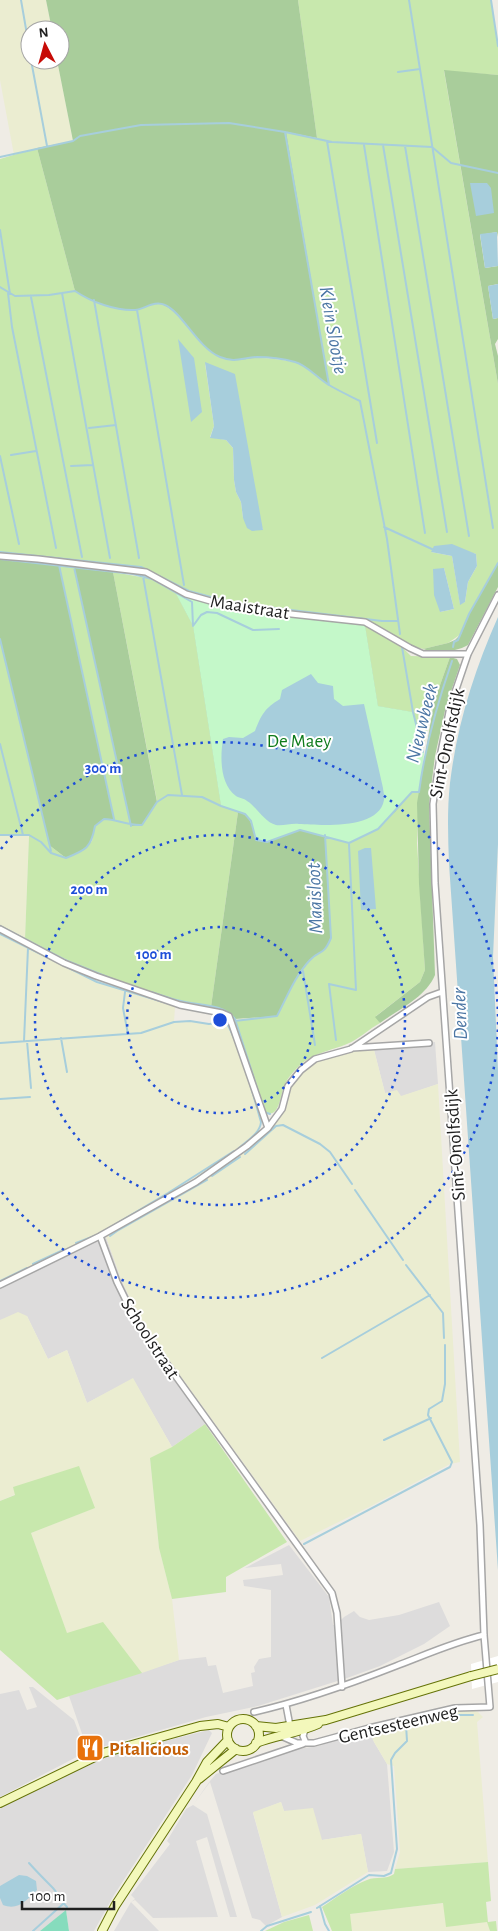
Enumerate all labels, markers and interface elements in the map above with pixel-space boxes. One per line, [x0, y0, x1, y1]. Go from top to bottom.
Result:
north arrow [20, 20, 70, 70]
text: N [38, 26, 49, 41]
water label: Klein Slootje [315, 285, 351, 376]
street label: Maaistraat [209, 592, 291, 623]
water label: Nieuwbeek [402, 681, 442, 765]
street label: Sint-Onolfsdijk [427, 686, 468, 800]
park label: De Maey [267, 732, 331, 751]
text: 300 m [85, 761, 121, 776]
water label: Maaisloot [304, 862, 326, 934]
text: 200 m [70, 882, 108, 897]
text: 100 m [136, 947, 172, 962]
water label: Dender [449, 987, 471, 1040]
centre of rings [211, 1011, 229, 1029]
street label: Sint-Onolfsdijk [442, 1088, 469, 1201]
street label: Schoolstraat [117, 1295, 183, 1382]
street label: Gentsesteenweg [337, 1701, 460, 1747]
restaurant icon: Pitalicious [75, 1733, 105, 1763]
place label: Pitalicious [109, 1740, 189, 1759]
scale bar [22, 1878, 115, 1910]
text: 100 m [30, 1889, 65, 1904]

